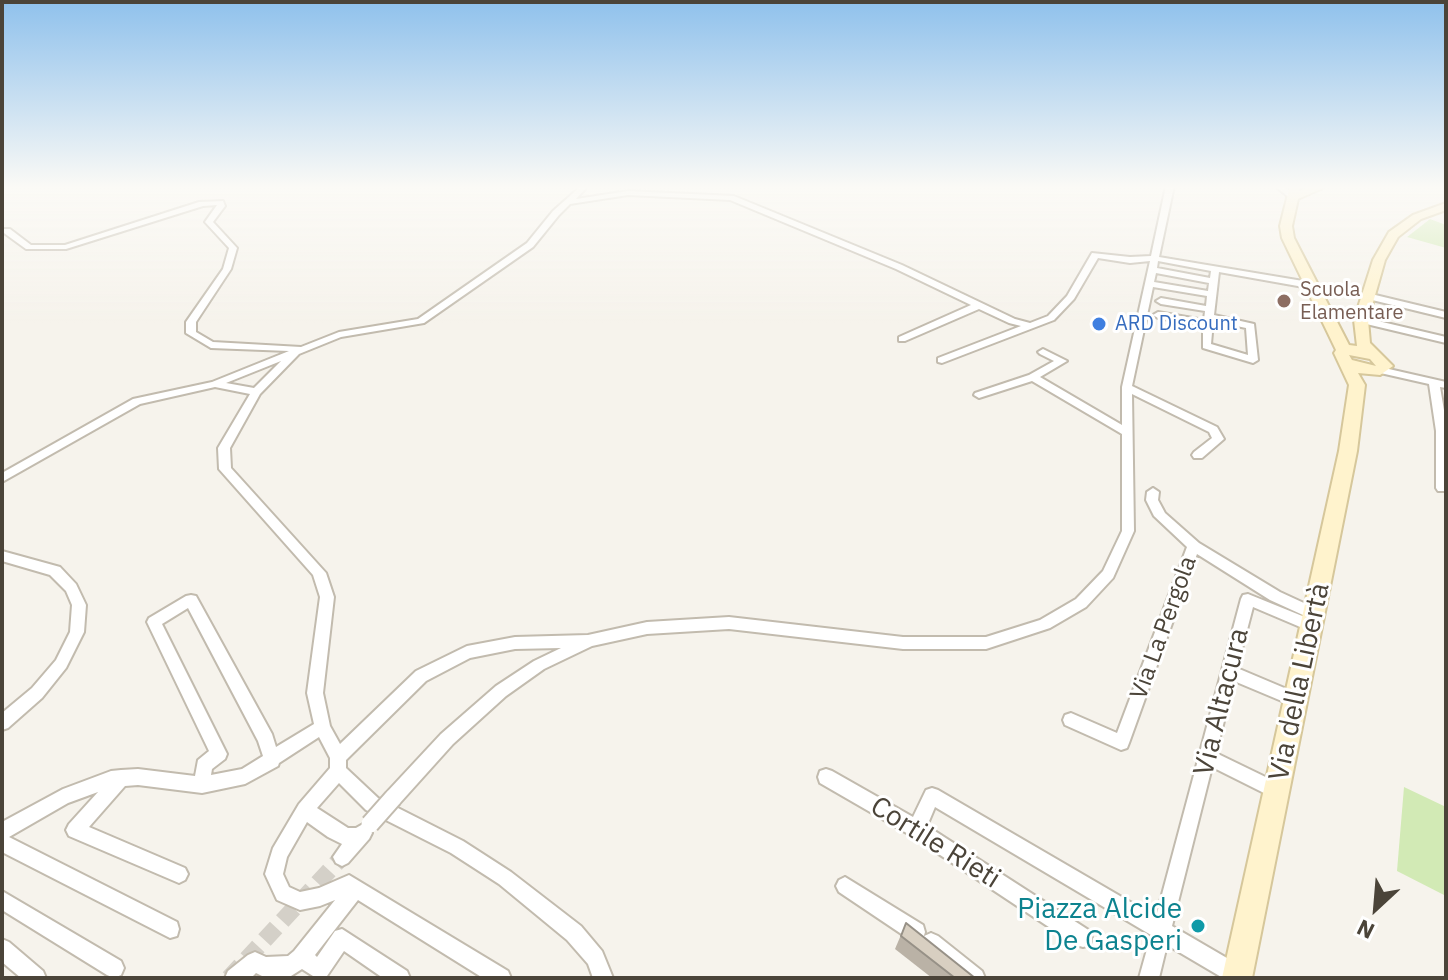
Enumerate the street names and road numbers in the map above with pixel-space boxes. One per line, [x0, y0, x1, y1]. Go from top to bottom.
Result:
street label: Via La Pergola [1125, 552, 1203, 704]
street label: Via della Libertà [1263, 580, 1337, 784]
street label: Via Altacura [1187, 625, 1257, 779]
street label: Cortile Rieti [864, 790, 1006, 896]

